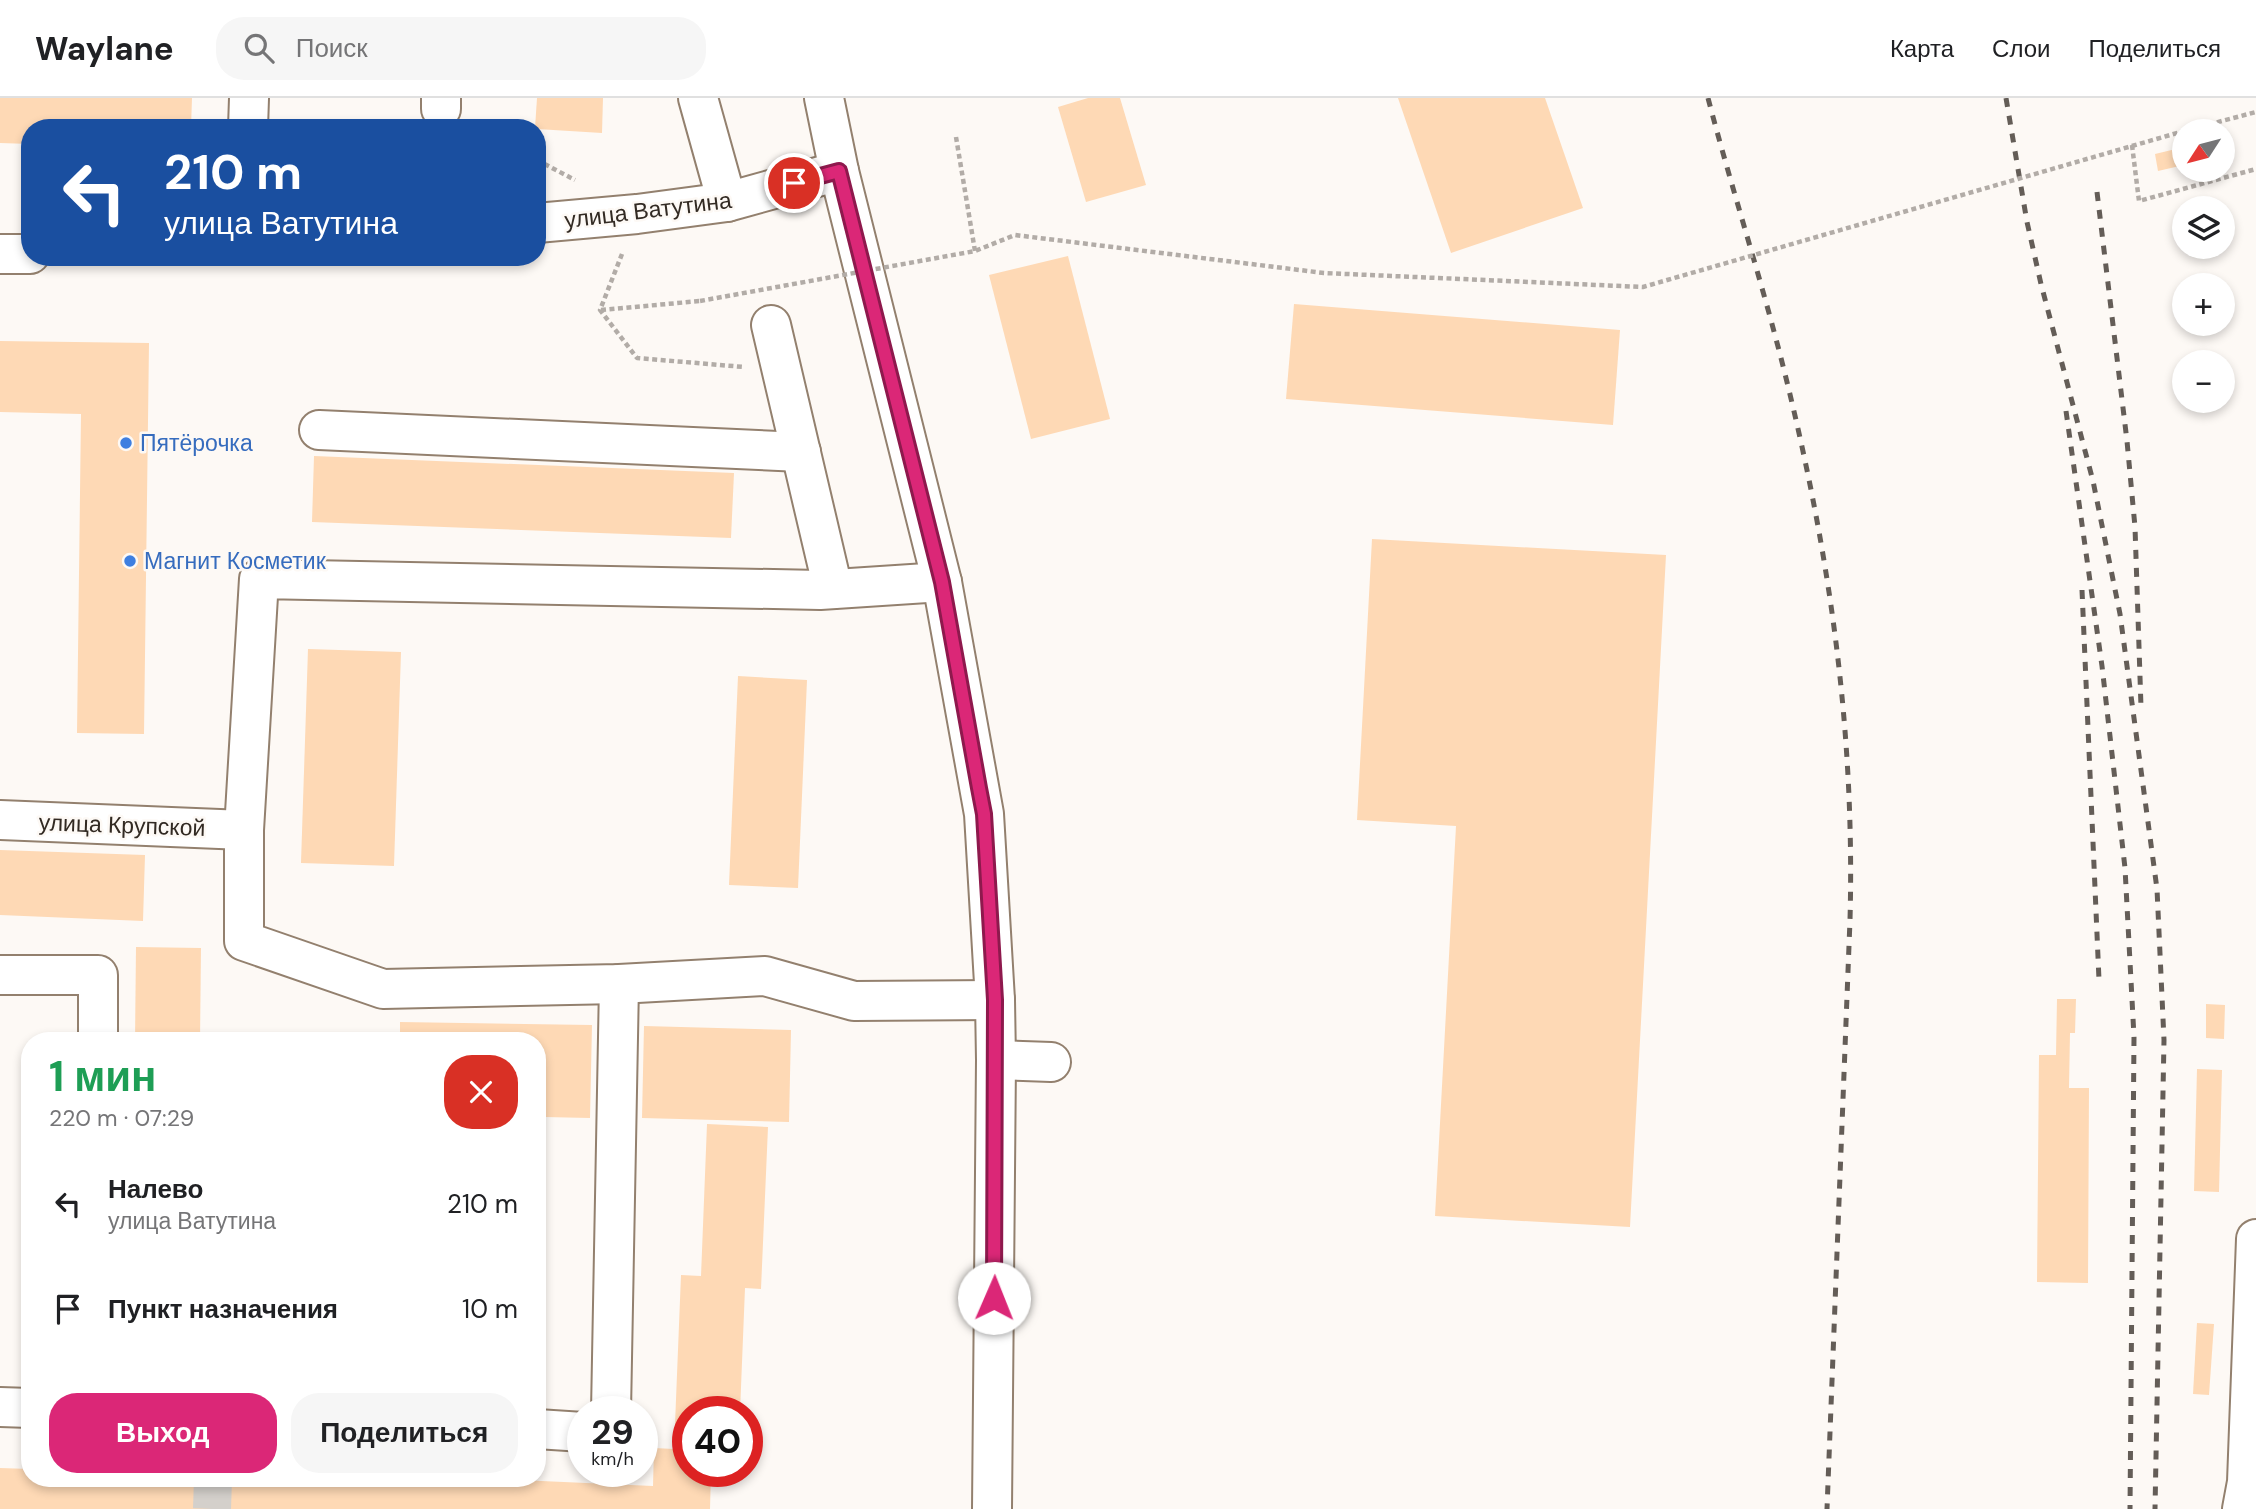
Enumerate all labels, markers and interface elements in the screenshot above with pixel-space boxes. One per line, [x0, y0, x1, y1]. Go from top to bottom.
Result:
search box [216, 17, 706, 80]
text: Waylane [35, 27, 174, 70]
icon: search [240, 29, 278, 67]
text: Поиск [296, 31, 368, 65]
text: Карта [1890, 33, 1954, 64]
text: Слои [1992, 33, 2050, 64]
text: Поделиться [2088, 33, 2221, 64]
north arrow [2172, 119, 2235, 182]
map controls [2172, 119, 2235, 413]
text: 210 m [164, 140, 302, 204]
icon: left [49, 147, 140, 238]
pin [764, 153, 824, 213]
icon: arrive [775, 164, 813, 202]
street label: улица Ватутина [563, 185, 733, 235]
button: layers [2172, 196, 2235, 259]
text: улица Ватутина [164, 202, 398, 244]
button: + [2172, 273, 2235, 336]
button: − [2172, 350, 2235, 413]
place label: Пятёрочка [140, 428, 253, 458]
marker: Пятёрочка [118, 435, 134, 451]
place label: Магнит Косметик [144, 546, 327, 576]
marker: Магнит Косметик [122, 553, 138, 569]
street label: улица Крупской [38, 807, 206, 843]
text: 1 мин [49, 1049, 156, 1104]
button: close [444, 1055, 518, 1129]
text: 220 m · 07:29 [49, 1103, 194, 1133]
text: Налево [108, 1172, 203, 1206]
icon: left [49, 1185, 87, 1223]
text: 210 m [447, 1187, 518, 1221]
text: улица Ватутина [108, 1206, 276, 1236]
position arrow [957, 1261, 1031, 1335]
icon: arrive [49, 1290, 87, 1328]
text: Пункт назначения [108, 1292, 338, 1326]
text: 10 m [462, 1292, 518, 1326]
button: Выход [49, 1393, 277, 1473]
button: Поделиться [291, 1393, 518, 1473]
speed limit sign: 40 [672, 1396, 763, 1487]
text: 29 [591, 1409, 634, 1455]
text: km/h [591, 1447, 634, 1471]

